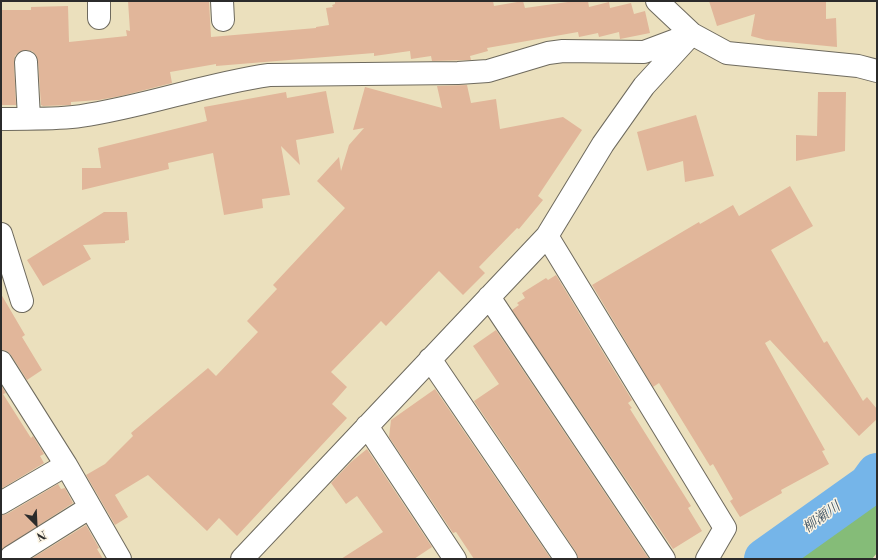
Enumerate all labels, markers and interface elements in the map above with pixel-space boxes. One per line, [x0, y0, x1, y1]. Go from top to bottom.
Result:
water label: 柳瀬川 [800, 499, 844, 537]
north arrow [16, 504, 56, 544]
text: N [34, 527, 48, 543]

